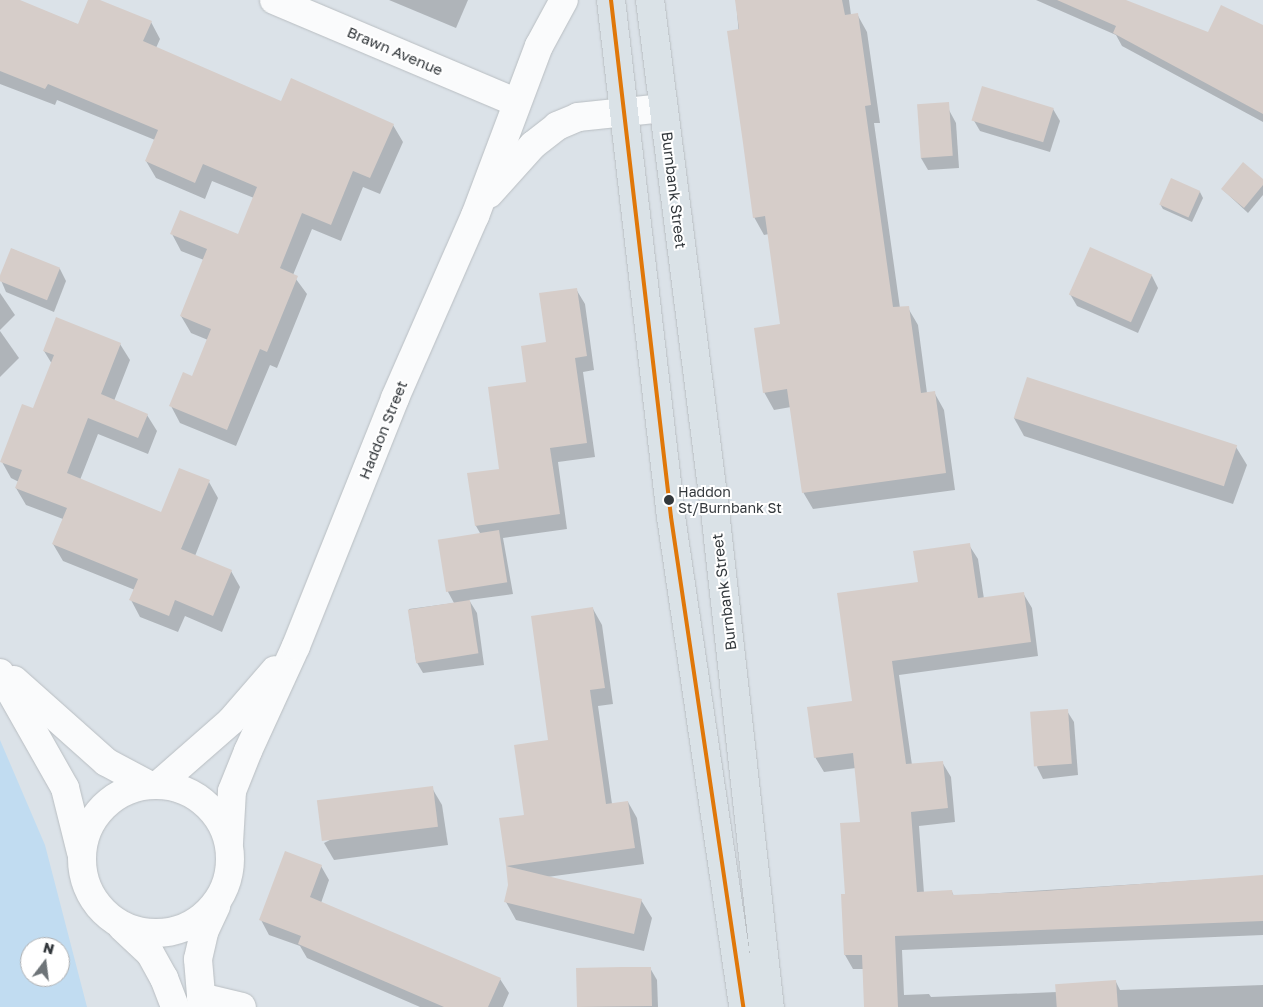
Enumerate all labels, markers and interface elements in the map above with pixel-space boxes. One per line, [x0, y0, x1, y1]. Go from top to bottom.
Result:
street label: Brawn Avenue [344, 23, 446, 79]
street label: Burnbank Street [658, 130, 690, 250]
street label: Haddon Street [355, 378, 411, 482]
place label: Haddon St/Burnbank St [678, 484, 782, 516]
marker: Haddon St/Burnbank St [664, 495, 674, 505]
street label: Burnbank Street [708, 532, 740, 652]
north arrow [20, 937, 70, 987]
text: N [41, 938, 56, 958]

